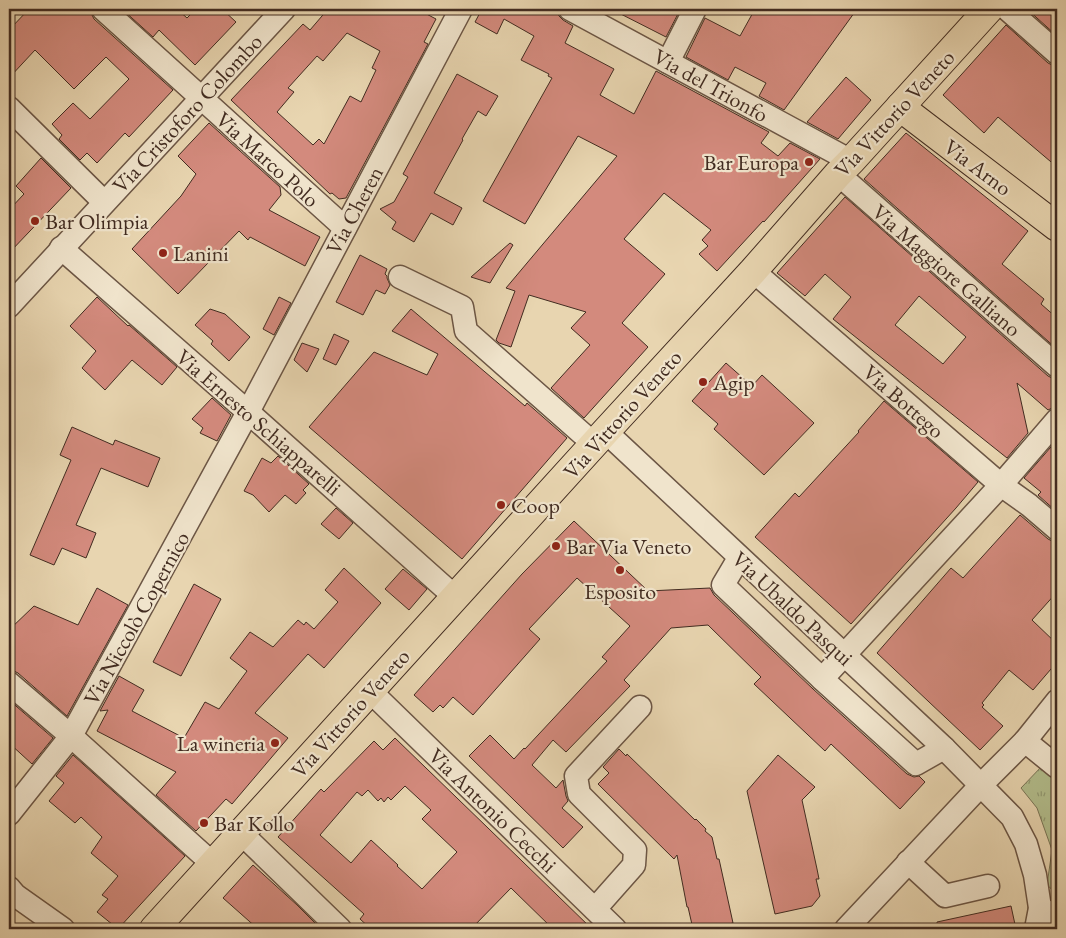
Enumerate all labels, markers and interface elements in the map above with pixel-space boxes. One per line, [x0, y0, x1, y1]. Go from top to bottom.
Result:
street label: Via Cristoforo Colombo [106, 27, 269, 199]
street label: Via del Trionfo [648, 42, 774, 129]
street label: Via Vittorio Veneto [828, 43, 961, 183]
street label: Via Marco Polo [210, 105, 326, 214]
street label: Via Arno [938, 132, 1018, 203]
place label: Bar Europa [704, 148, 799, 177]
marker: Bar Europa [803, 156, 815, 168]
street label: Via Cheren [319, 161, 390, 259]
street label: Via Maggiore Galliano [866, 197, 1028, 343]
place label: Bar Olimpia [45, 207, 149, 236]
marker: Bar Olimpia [29, 215, 41, 227]
place label: Lanini [173, 239, 229, 268]
marker: Lanini [157, 247, 169, 259]
street label: Via Ernesto Schiapparelli [170, 343, 347, 502]
street label: Via Vittorio Veneto [557, 343, 688, 485]
street label: Via Bottego [857, 358, 951, 445]
place label: Agip [712, 368, 755, 397]
marker: Agip [697, 376, 709, 388]
place label: Coop [511, 491, 560, 520]
marker: Coop [495, 499, 507, 511]
street label: Via Niccolò Copernico [77, 526, 196, 710]
place label: Bar Via Veneto [566, 532, 692, 561]
marker: Bar Via Veneto [550, 540, 562, 552]
street label: Via Ubaldo Pasqui [726, 545, 860, 672]
marker: Esposito [614, 564, 626, 576]
place label: Esposito [584, 577, 656, 606]
street label: Via Vittorio Veneto [285, 642, 416, 784]
place label: La wineria [177, 729, 265, 758]
marker: La wineria [269, 737, 281, 749]
street label: Via Antonio Cecchi [422, 742, 563, 879]
place label: Bar Kollo [214, 809, 295, 838]
marker: Bar Kollo [198, 817, 210, 829]

